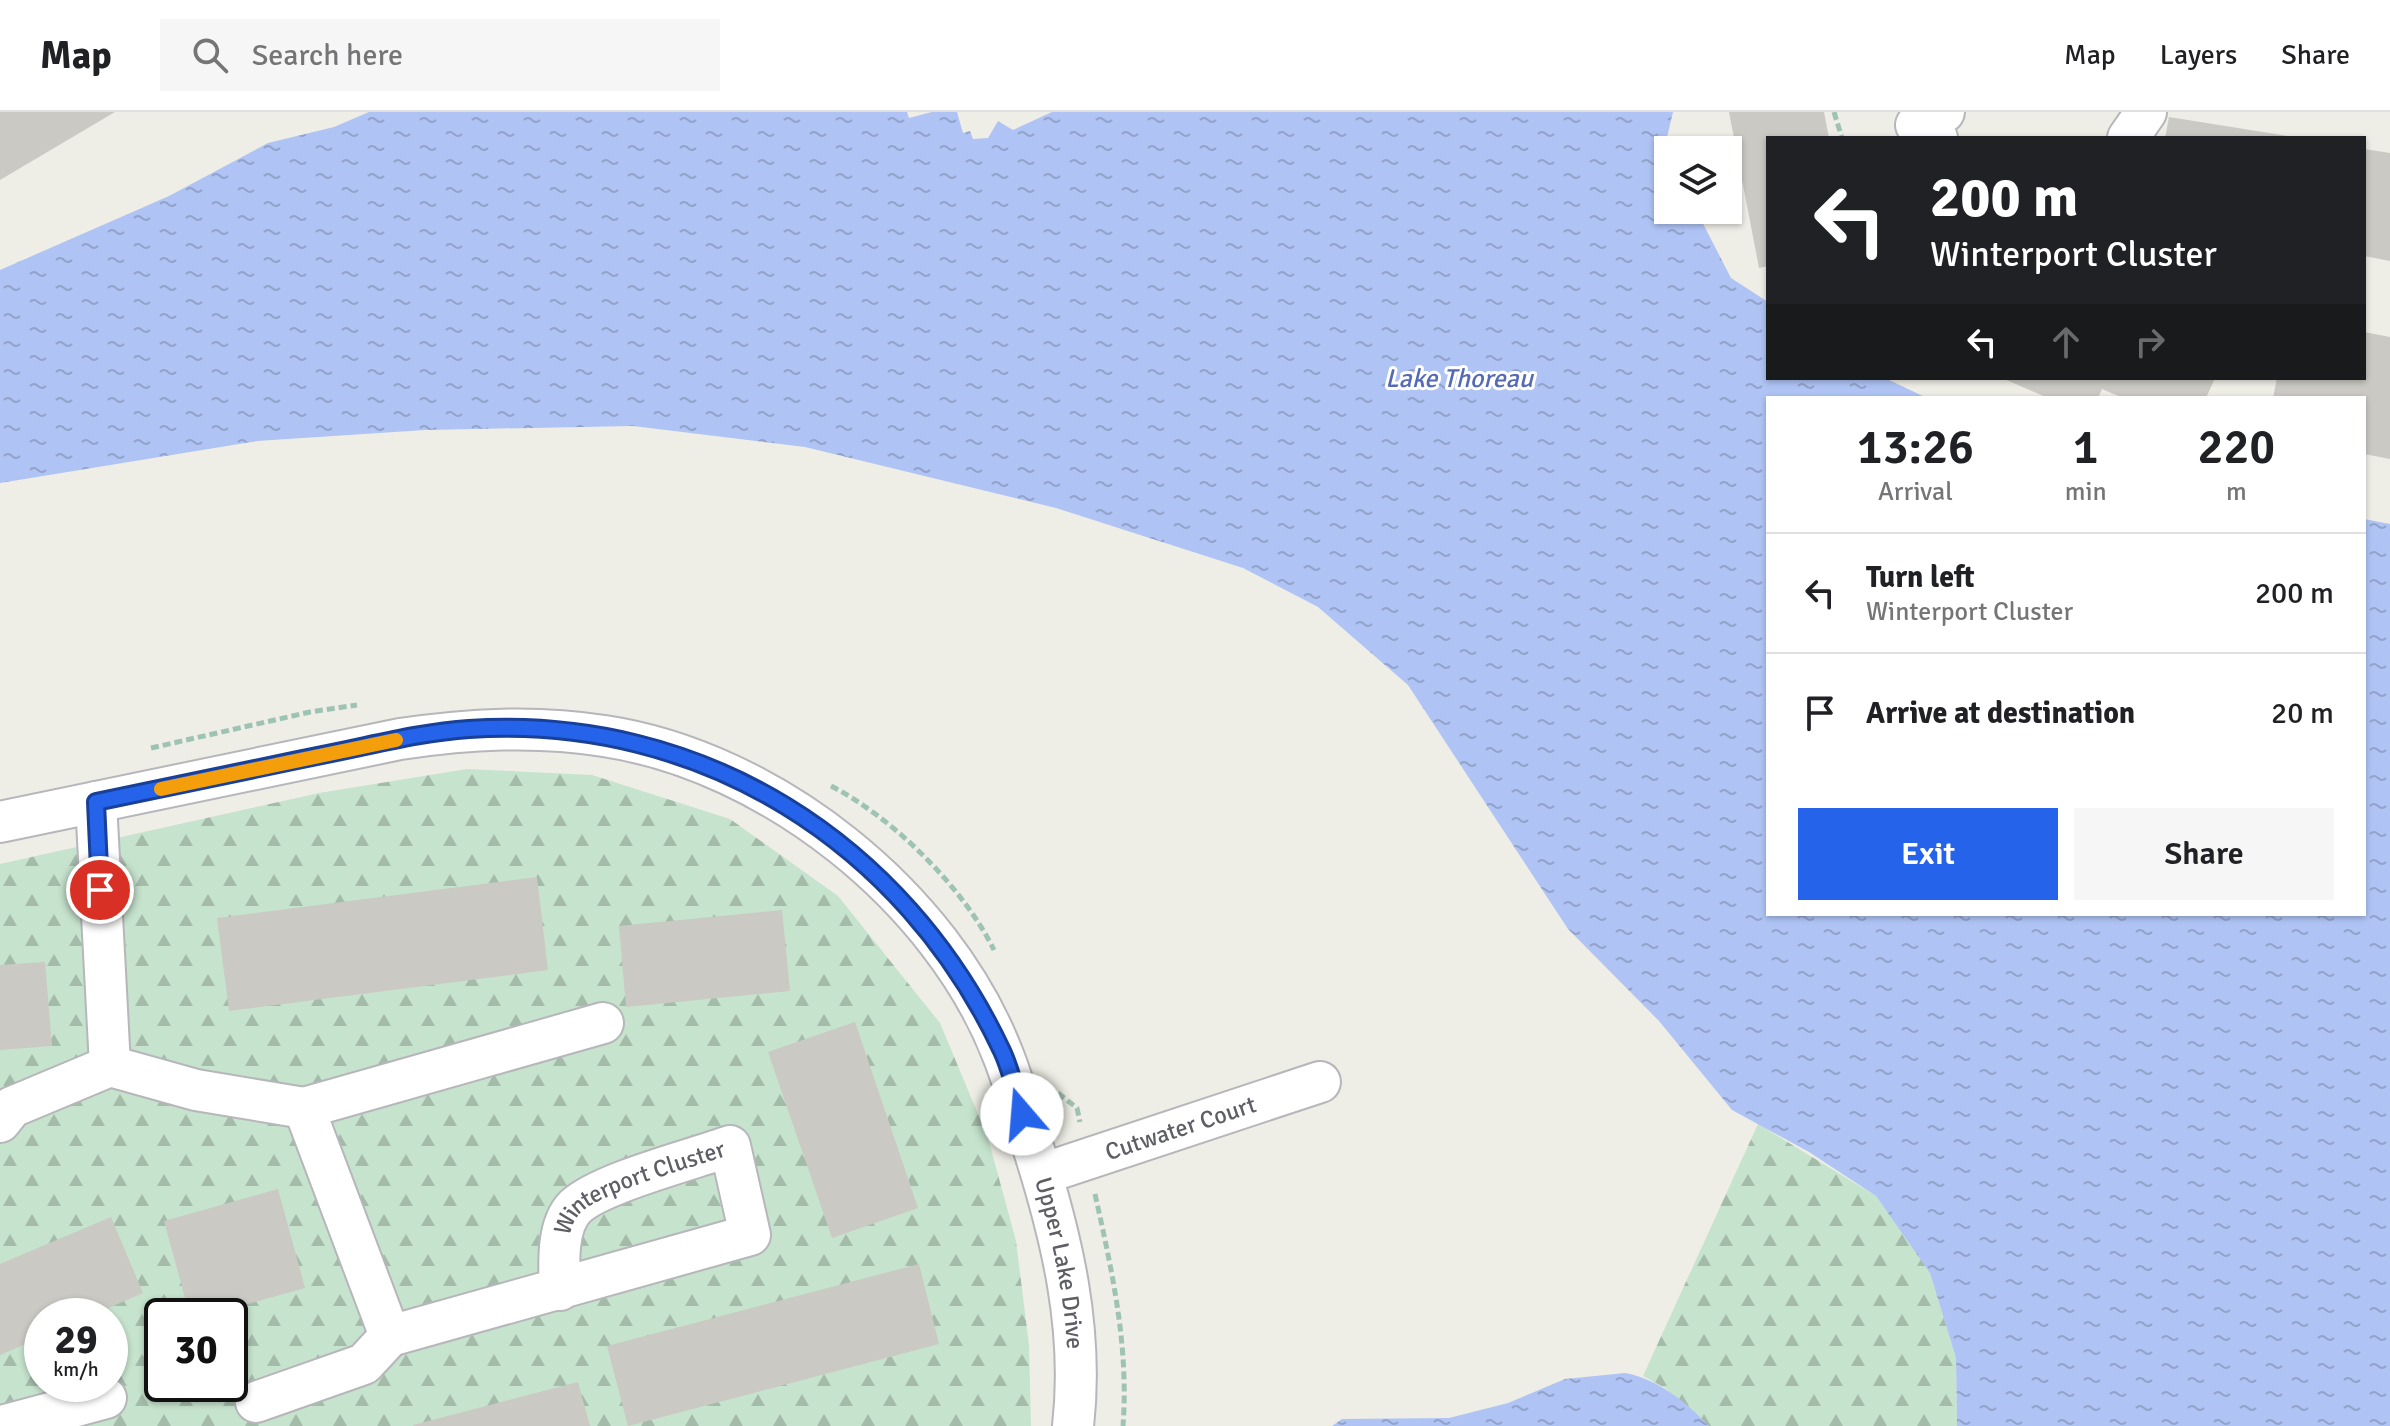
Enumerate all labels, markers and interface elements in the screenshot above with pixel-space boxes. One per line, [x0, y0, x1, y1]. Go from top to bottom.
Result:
search box [160, 19, 720, 91]
text: Map [40, 32, 112, 79]
icon: search [188, 33, 232, 77]
text: Search here [252, 37, 403, 74]
text: Map [2064, 38, 2116, 72]
text: Layers [2160, 38, 2237, 72]
text: Share [2281, 38, 2350, 72]
map controls [1654, 136, 1742, 224]
button: layers [1654, 136, 1742, 224]
text: 200 m [1930, 163, 2078, 232]
icon: left [1798, 168, 1902, 272]
text: Winterport Cluster [1930, 232, 2217, 277]
icon: left [1960, 320, 2004, 364]
icon: ahead [2044, 320, 2088, 364]
icon: right [2128, 320, 2172, 364]
water label: Lake Thoreau [1385, 363, 1535, 395]
text: 13:26 [1857, 418, 1974, 477]
text: 1 [2073, 418, 2099, 477]
text: 220 [2197, 418, 2275, 477]
text: Arrival [1878, 476, 1953, 508]
text: min [2065, 476, 2107, 508]
text: m [2226, 476, 2247, 508]
text: Turn left [1866, 559, 1975, 596]
icon: left [1798, 571, 1842, 615]
text: 200 m [2255, 575, 2334, 612]
text: Winterport Cluster [1866, 596, 2073, 628]
icon: arrive [1798, 691, 1842, 735]
text: Arrive at destination [1866, 695, 2135, 732]
text: 20 m [2271, 695, 2334, 732]
button: Exit [1798, 808, 2058, 900]
button: Share [2074, 808, 2334, 900]
pin [66, 856, 134, 924]
icon: arrive [78, 868, 122, 912]
position arrow [980, 1072, 1064, 1156]
street label: Cutwater Court [1101, 1089, 1260, 1167]
street label: Winterport Cluster [547, 1134, 729, 1239]
street label: Upper Lake Drive [1028, 1174, 1090, 1350]
speed limit sign: 30 [144, 1298, 248, 1402]
text: 29 [54, 1315, 98, 1365]
text: km/h [53, 1357, 99, 1382]

